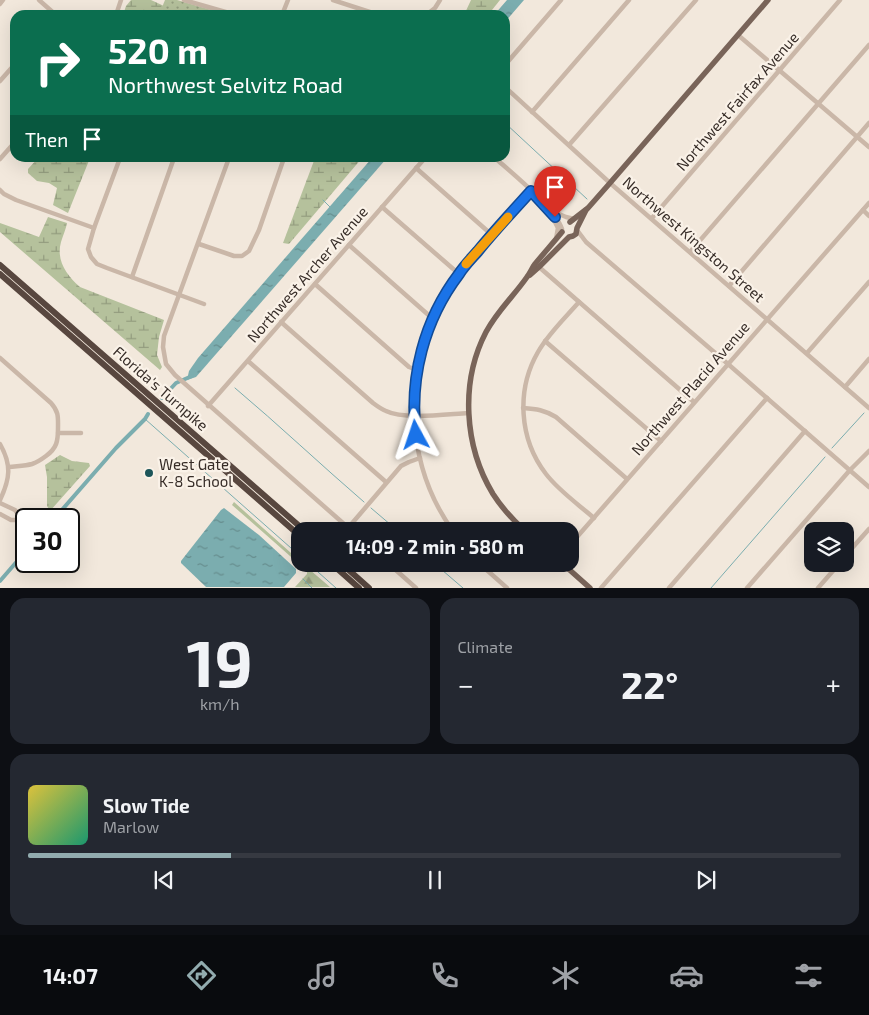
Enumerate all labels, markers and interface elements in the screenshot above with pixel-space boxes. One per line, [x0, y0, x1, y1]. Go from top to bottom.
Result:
street label: Northwest Fairfax Avenue [672, 28, 802, 174]
text: 520 m [108, 29, 208, 71]
icon: right [25, 30, 90, 95]
text: Northwest Selvitz Road [108, 71, 343, 97]
icon: arrive [78, 125, 106, 153]
text: Then [25, 128, 68, 151]
pin [534, 166, 576, 217]
icon: arrive [541, 173, 569, 201]
street label: Northwest Kingston Street [619, 173, 769, 306]
street label: Northwest Archer Avenue [243, 202, 371, 346]
street label: Northwest Placid Avenue [627, 318, 753, 458]
street label: Florida's Turnpike [110, 342, 212, 434]
position arrow [389, 408, 441, 460]
place label: West Gate K-8 School [159, 455, 233, 490]
marker: West Gate K-8 School [143, 467, 155, 479]
speed limit sign: 30 [15, 508, 80, 573]
map controls [804, 522, 854, 572]
button: layers [804, 522, 854, 572]
text: 14:09 · 2 min · 580 m [346, 535, 524, 558]
text: 19 [187, 622, 253, 700]
text: Climate [458, 637, 513, 656]
text: 22° [621, 661, 678, 707]
text: − [458, 667, 474, 701]
text: + [826, 667, 841, 701]
text: km/h [200, 694, 240, 713]
text: Slow Tide [103, 794, 190, 817]
text: Marlow [103, 817, 159, 836]
icon: previous [150, 866, 178, 894]
icon: pause [421, 866, 449, 894]
icon: next [692, 866, 720, 894]
icon: directions [184, 958, 219, 993]
icon: music [305, 958, 340, 993]
icon: phone [427, 958, 462, 993]
icon: climate [548, 958, 583, 993]
icon: car [669, 958, 704, 993]
icon: filters [791, 958, 826, 993]
text: 14:07 [43, 962, 98, 988]

